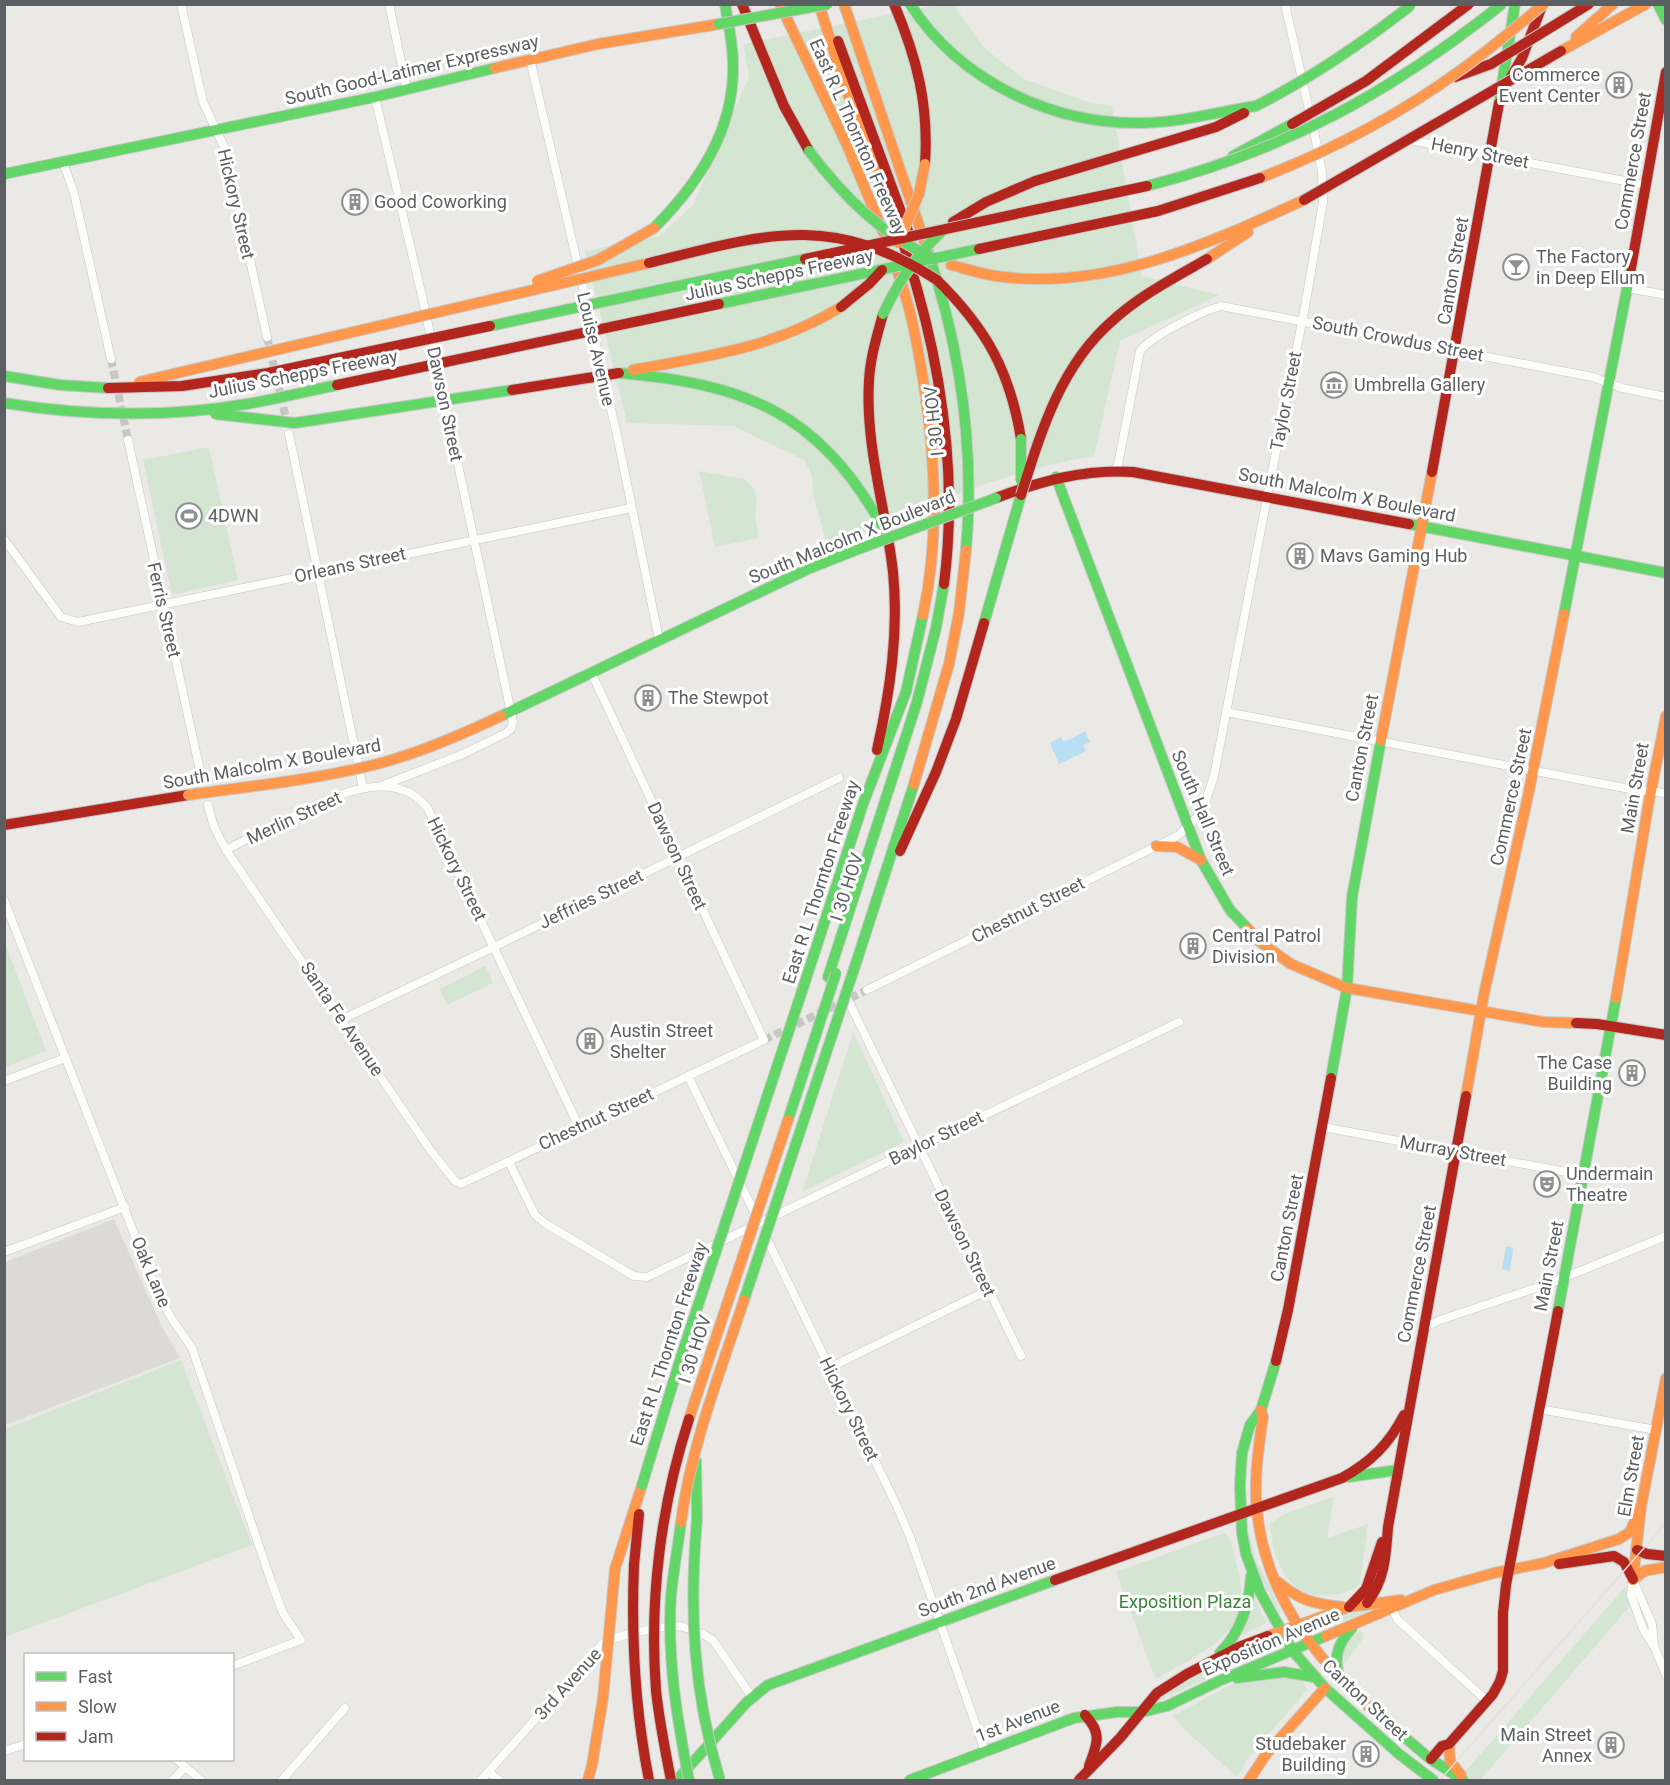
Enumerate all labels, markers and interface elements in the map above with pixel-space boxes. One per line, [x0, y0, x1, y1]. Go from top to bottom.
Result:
street label: South Good-Latimer Expressway [283, 30, 541, 109]
street label: East R L Thornton Freeway [806, 35, 912, 239]
place label: Commerce Event Center [1499, 64, 1600, 106]
building icon: Commerce Event Center [1604, 70, 1634, 100]
street label: Commerce Street [1610, 90, 1655, 232]
street label: Henry Street [1429, 133, 1531, 172]
street label: Hickory Street [214, 147, 259, 261]
building icon: Good Coworking [340, 187, 370, 217]
place label: Good Coworking [374, 191, 507, 212]
street label: Canton Street [1433, 215, 1472, 327]
street label: Julius Schepps Freeway [683, 244, 876, 305]
place label: The Factory in Deep Ellum [1536, 246, 1645, 288]
bar icon: The Factory in Deep Ellum [1501, 252, 1531, 282]
street label: Louise Avenue [573, 290, 620, 408]
street label: South Crowdus Street [1311, 312, 1486, 365]
street label: Julius Schepps Freeway [207, 345, 400, 402]
street label: Dawson Street [423, 345, 468, 463]
street label: Taylor Street [1266, 349, 1305, 452]
museum icon: Umbrella Gallery [1319, 370, 1349, 400]
place label: Umbrella Gallery [1354, 374, 1486, 395]
street label: I 30 HOV [919, 384, 948, 457]
street label: South Malcolm X Boulevard [1237, 463, 1457, 526]
street label: South Malcolm X Boulevard [746, 485, 958, 588]
sports icon: 4DWN [174, 501, 204, 531]
place label: 4DWN [208, 505, 259, 526]
building icon: Mavs Gaming Hub [1285, 541, 1315, 571]
street label: Orleans Street [292, 542, 408, 587]
place label: Mavs Gaming Hub [1320, 545, 1467, 566]
street label: Ferris Street [143, 560, 186, 660]
building icon: The Stewpot [633, 683, 663, 713]
place label: The Stewpot [668, 687, 769, 708]
street label: Canton Street [1341, 692, 1382, 804]
street label: Commerce Street [1486, 726, 1535, 868]
street label: South Malcolm X Boulevard [161, 734, 382, 793]
street label: Main Street [1616, 741, 1653, 835]
street label: South Hall Street [1168, 747, 1239, 879]
street label: East R L Thornton Freeway [778, 777, 864, 986]
street label: Merlin Street [243, 786, 345, 849]
street label: Dawson Street [643, 799, 712, 913]
street label: Hickory Street [423, 814, 492, 924]
street label: I 30 HOV [826, 850, 868, 924]
street label: Jeffries Street [535, 864, 646, 933]
street label: Chestnut Street [968, 872, 1088, 947]
place label: Central Patrol Division [1212, 925, 1321, 967]
building icon: Central Patrol Division [1178, 931, 1208, 961]
street label: Santa Fe Avenue [296, 958, 388, 1080]
place label: Austin Street Shelter [610, 1020, 713, 1062]
building icon: Austin Street Shelter [575, 1026, 605, 1056]
place label: The Case Building [1537, 1052, 1612, 1094]
building icon: The Case Building [1617, 1058, 1647, 1088]
street label: Chestnut Street [535, 1083, 657, 1154]
street label: Baylor Street [885, 1106, 986, 1169]
street label: Murray Street [1398, 1131, 1508, 1170]
place label: Undermain Theatre [1566, 1163, 1653, 1205]
theatre icon: Undermain Theatre [1532, 1169, 1562, 1199]
street label: Canton Street [1266, 1172, 1307, 1284]
street label: Dawson Street [930, 1186, 1000, 1300]
street label: Commerce Street [1393, 1203, 1440, 1345]
street label: Main Street [1529, 1219, 1568, 1313]
street label: Oak Lane [127, 1233, 176, 1310]
street label: East R L Thornton Freeway [626, 1239, 712, 1448]
street label: I 30 HOV [674, 1312, 716, 1386]
street label: Hickory Street [815, 1354, 884, 1464]
street label: Elm Street [1613, 1433, 1648, 1518]
street label: South 2nd Avenue [915, 1552, 1058, 1621]
park label: Exposition Plaza [1119, 1591, 1251, 1612]
street label: Exposition Avenue [1199, 1603, 1343, 1680]
street label: 3rd Avenue [530, 1643, 605, 1724]
legend [24, 1653, 234, 1761]
street label: Canton Street [1318, 1655, 1413, 1745]
text: Fast [78, 1666, 113, 1687]
street label: 1st Avenue [973, 1695, 1063, 1746]
text: Slow [78, 1696, 117, 1717]
place label: Main Street Annex [1500, 1724, 1592, 1766]
text: Jam [78, 1726, 114, 1747]
building icon: Main Street Annex [1596, 1730, 1626, 1760]
place label: Studebaker Building [1255, 1733, 1346, 1775]
building icon: Studebaker Building [1351, 1739, 1381, 1769]

